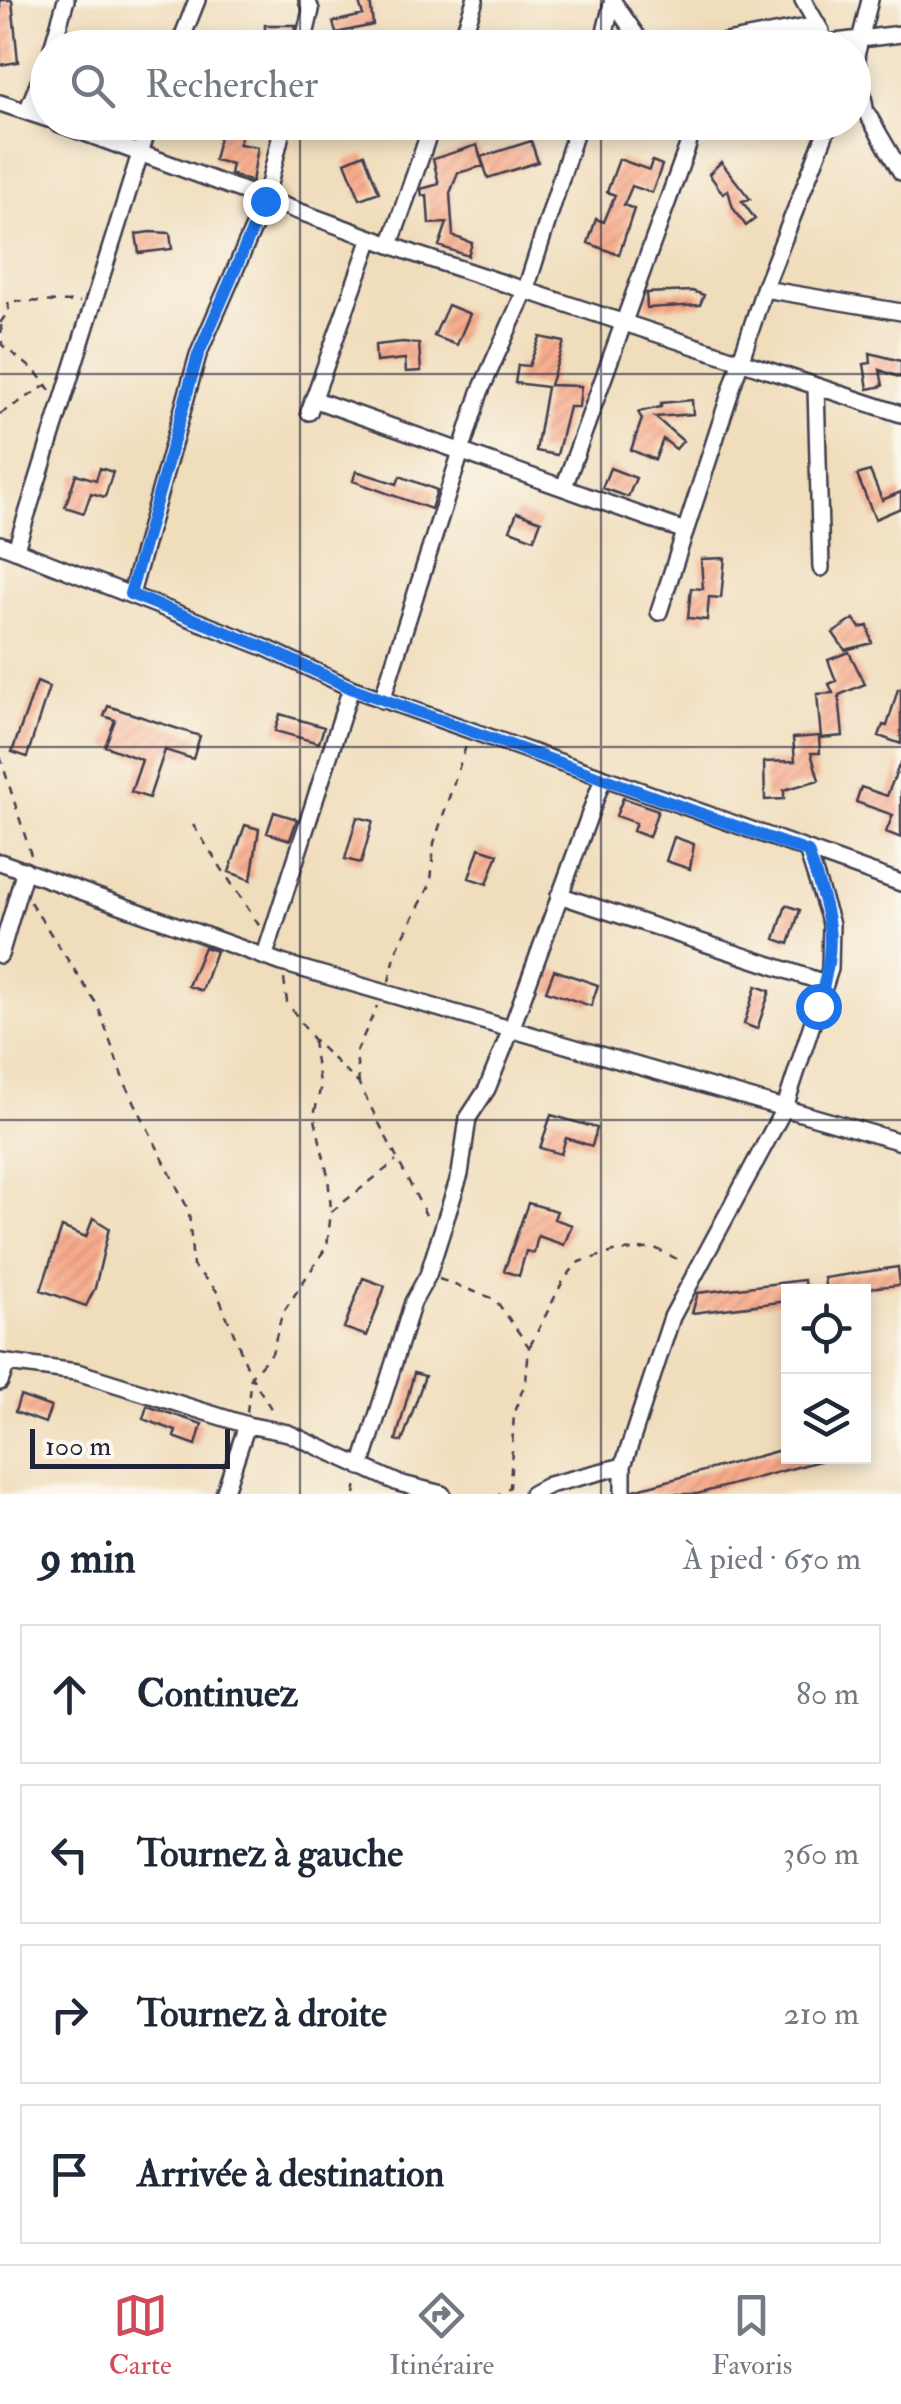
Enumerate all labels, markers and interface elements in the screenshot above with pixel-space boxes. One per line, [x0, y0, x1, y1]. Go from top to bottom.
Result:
search box [30, 30, 871, 140]
icon: search [65, 58, 120, 113]
text: Rechercher [145, 61, 318, 109]
route end [243, 179, 289, 225]
route start [796, 984, 842, 1030]
map controls [781, 1284, 871, 1464]
button: locate [781, 1284, 871, 1374]
button: layers [781, 1374, 871, 1464]
scale bar [30, 1424, 230, 1468]
text: 100 m [45, 1429, 111, 1464]
text: 9 min [40, 1533, 136, 1585]
text: À pied · 650 m [683, 1539, 861, 1579]
icon: ahead [42, 1667, 97, 1722]
text: Continuez [137, 1670, 298, 1718]
text: 80 m [796, 1674, 859, 1714]
icon: left [42, 1827, 97, 1882]
text: Tournez à gauche [137, 1830, 403, 1878]
text: 360 m [783, 1834, 859, 1874]
icon: right [42, 1987, 97, 2042]
text: Tournez à droite [137, 1990, 387, 2038]
text: 210 m [784, 1994, 859, 2034]
icon: arrive [42, 2147, 97, 2202]
text: Arrivée à destination [137, 2150, 444, 2198]
tab: Carte [109, 2288, 172, 2383]
tab: Itinéraire [389, 2288, 494, 2383]
tab: Favoris [712, 2288, 792, 2383]

